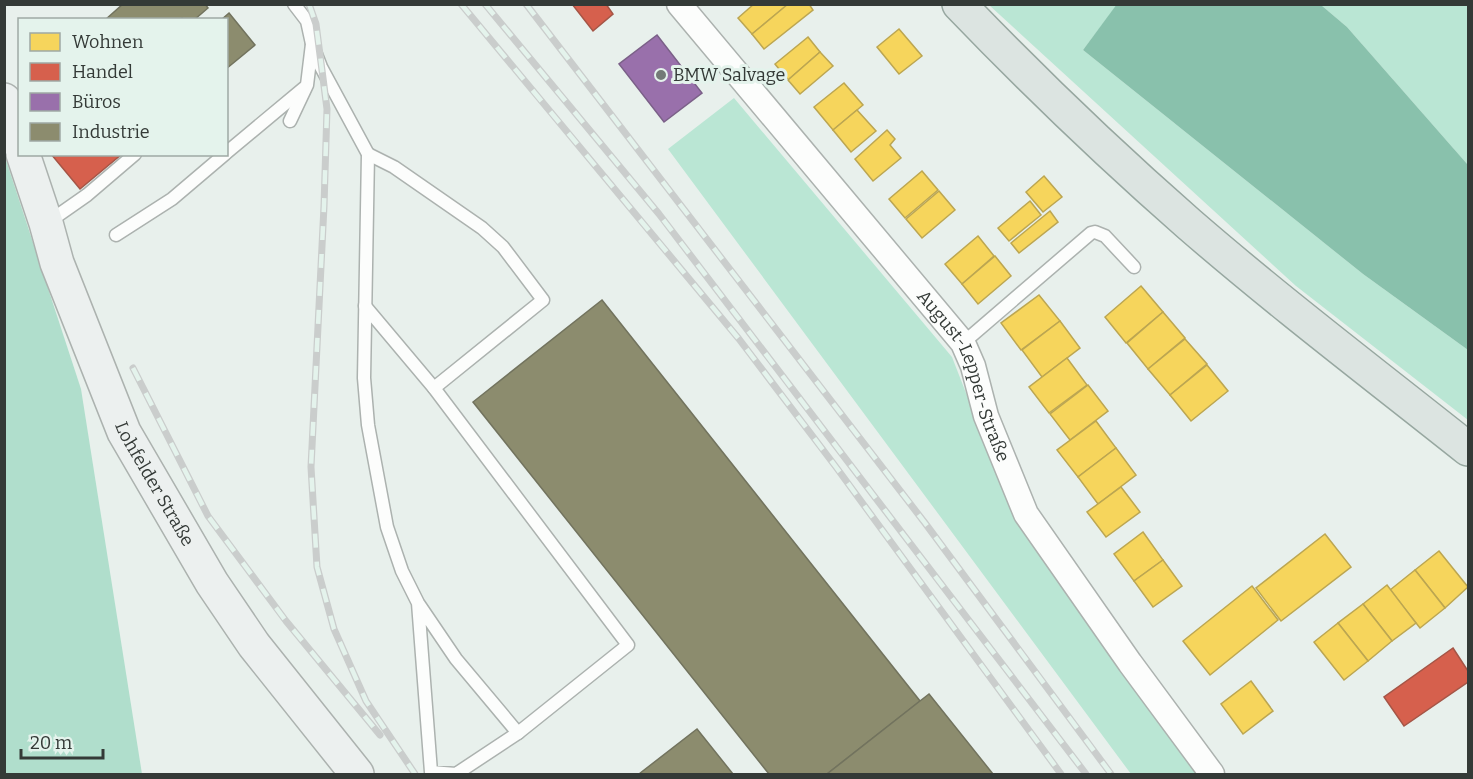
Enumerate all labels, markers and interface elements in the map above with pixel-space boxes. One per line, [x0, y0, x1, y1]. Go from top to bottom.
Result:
legend [18, 18, 228, 156]
text: Wohnen [72, 31, 144, 53]
text: Handel [72, 61, 133, 83]
place label: BMW Salvage [673, 64, 785, 86]
marker: BMW Salvage [654, 68, 668, 82]
text: Büros [72, 91, 121, 113]
text: Industrie [72, 121, 150, 143]
street label: August-Lepper-Straße [912, 286, 1015, 465]
street label: Lohfelder Straße [110, 418, 199, 550]
scale bar [21, 722, 104, 760]
text: 20 m [30, 732, 72, 754]

